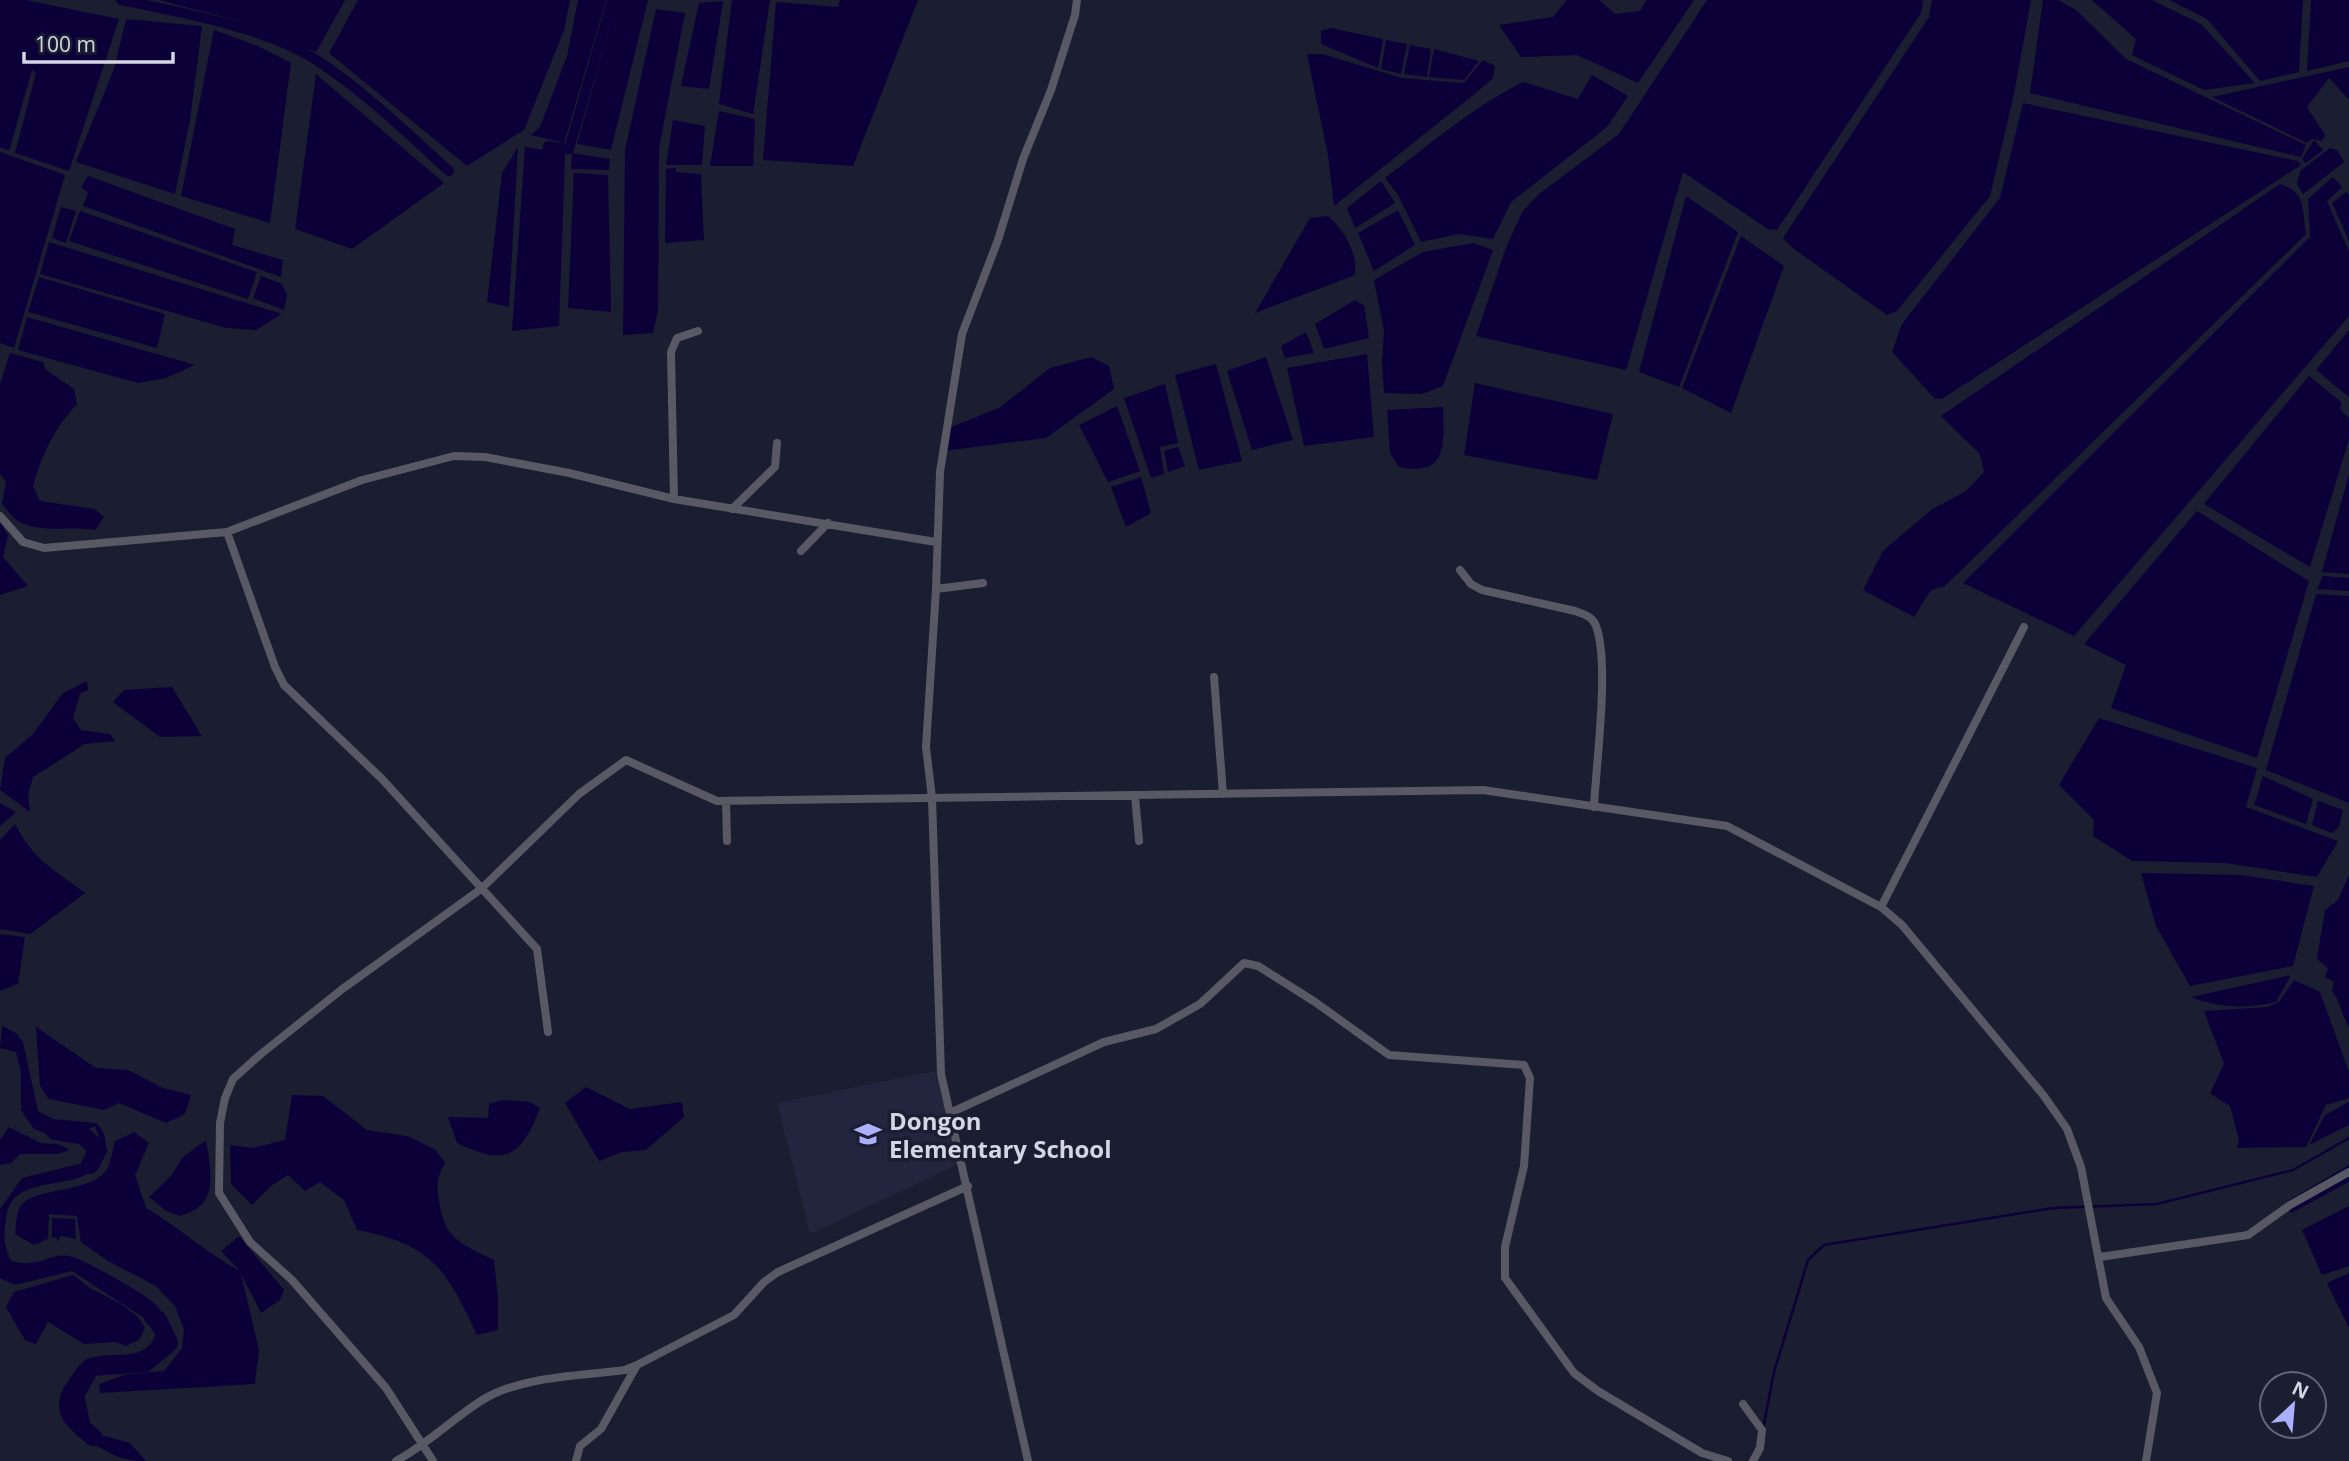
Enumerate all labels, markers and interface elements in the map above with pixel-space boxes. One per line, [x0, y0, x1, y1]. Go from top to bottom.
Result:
scale bar [24, 21, 173, 65]
text: 100 m [35, 30, 96, 58]
place label: Dongon Elementary School [889, 1104, 1112, 1165]
school or university icon: Dongon Elementary School [853, 1119, 883, 1149]
north arrow [2258, 1370, 2328, 1440]
text: N [2288, 1375, 2313, 1405]

